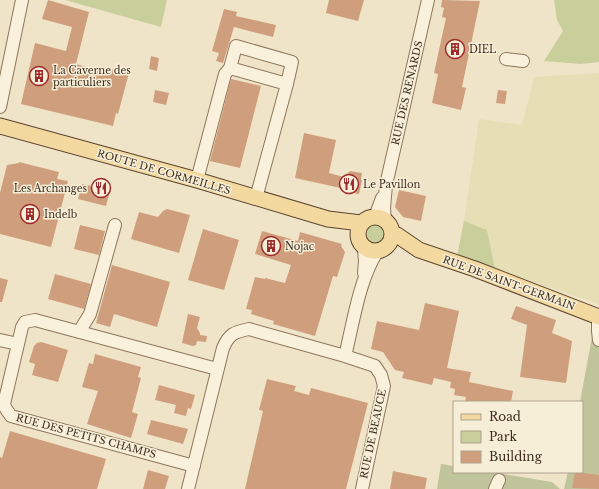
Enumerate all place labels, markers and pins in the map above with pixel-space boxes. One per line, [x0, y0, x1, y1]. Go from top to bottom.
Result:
building icon: DIEL [444, 38, 466, 60]
place label: DIEL [469, 43, 497, 56]
place label: La Caverne des particuliers [53, 64, 131, 89]
building icon: La Caverne des particuliers [28, 65, 50, 87]
restaurant icon: Le Pavillon [338, 173, 360, 195]
restaurant icon: Les Archanges [90, 177, 112, 199]
place label: Le Pavillon [363, 178, 421, 191]
place label: Les Archanges [14, 182, 87, 195]
building icon: Indelb [19, 203, 41, 225]
place label: Indelb [44, 208, 78, 221]
building icon: Nojac [260, 235, 282, 257]
place label: Nojac [285, 240, 315, 253]

